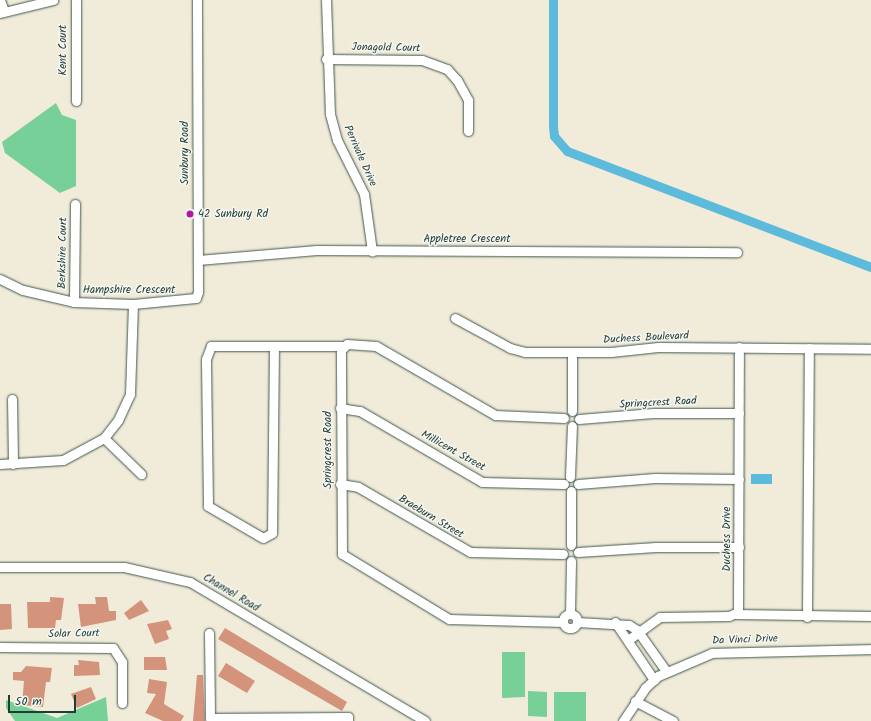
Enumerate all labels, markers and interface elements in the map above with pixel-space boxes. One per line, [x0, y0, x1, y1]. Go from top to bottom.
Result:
street label: Kent Court [56, 25, 70, 75]
street label: Jonagold Court [352, 41, 420, 55]
street label: Sunbury Road [178, 121, 192, 185]
street label: Perrivale Drive [341, 123, 379, 189]
place label: 42 Sunbury Rd [198, 207, 268, 221]
marker: 42 Sunbury Rd [185, 209, 195, 219]
street label: Berkshire Court [56, 217, 70, 289]
street label: Appletree Crescent [424, 232, 510, 246]
street label: Hampshire Crescent [83, 283, 175, 297]
street label: Duchess Boulevard [603, 329, 689, 347]
street label: Springcrest Road [619, 394, 697, 412]
street label: Springcrest Road [321, 411, 335, 489]
street label: Millicent Street [418, 428, 488, 474]
street label: Braeburn Street [396, 492, 466, 542]
street label: Duchess Drive [720, 507, 734, 571]
street label: Channel Road [200, 571, 262, 615]
street label: Solar Court [48, 627, 100, 641]
street label: Da Vinci Drive [712, 632, 778, 648]
scale bar [10, 687, 78, 713]
text: 50 m [15, 692, 42, 711]

